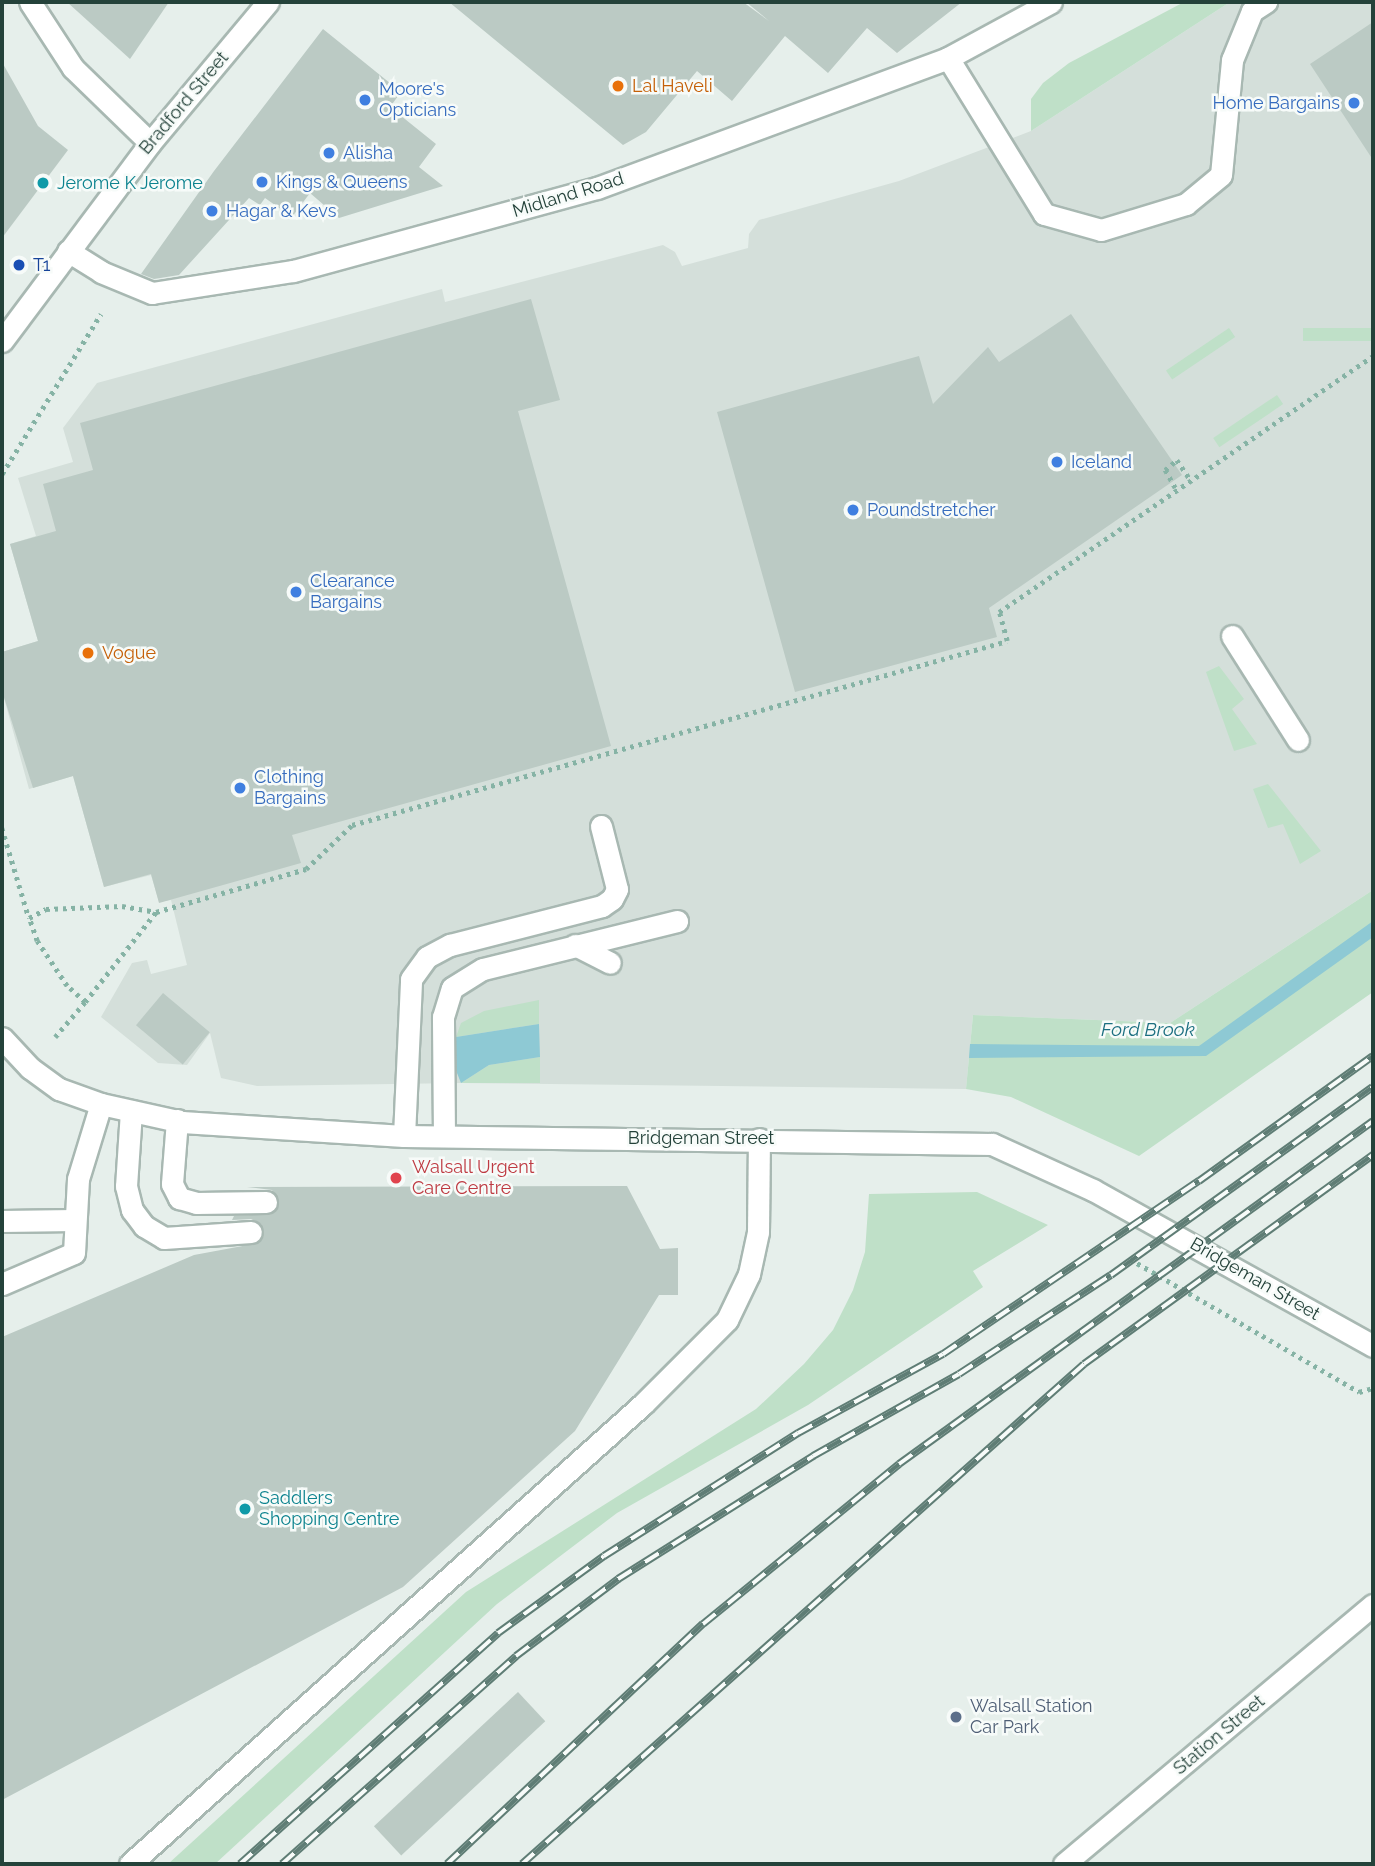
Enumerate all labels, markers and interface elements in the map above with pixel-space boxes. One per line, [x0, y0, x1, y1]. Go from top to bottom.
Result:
street label: Bradford Street [135, 47, 233, 159]
place label: Lal Haveli [632, 75, 713, 97]
marker: Lal Haveli [610, 78, 626, 94]
place label: Moore's Opticians [379, 79, 456, 122]
marker: Moore's Opticians [357, 92, 373, 108]
place label: Home Bargains [1213, 92, 1340, 114]
marker: Home Bargains [1346, 95, 1362, 111]
place label: Alisha [343, 142, 393, 164]
marker: Alisha [321, 145, 337, 161]
street label: Midland Road [510, 168, 626, 222]
place label: Kings & Queens [276, 171, 407, 193]
place label: Jerome K Jerome [57, 172, 204, 194]
marker: Kings & Queens [254, 174, 270, 190]
marker: Jerome K Jerome [35, 175, 51, 191]
place label: Hagar & Kevs [226, 200, 337, 222]
marker: Hagar & Kevs [204, 203, 220, 219]
place label: T1 [33, 254, 50, 276]
marker: T1 [11, 257, 27, 273]
place label: Iceland [1071, 451, 1132, 473]
marker: Iceland [1049, 454, 1065, 470]
place label: Poundstretcher [867, 499, 995, 521]
marker: Poundstretcher [845, 502, 861, 518]
place label: Clearance Bargains [310, 571, 395, 614]
marker: Clearance Bargains [288, 584, 304, 600]
place label: Vogue [102, 642, 156, 664]
marker: Vogue [80, 645, 96, 661]
place label: Clothing Bargains [254, 767, 326, 810]
marker: Clothing Bargains [232, 780, 248, 796]
water label: Ford Brook [1101, 1019, 1195, 1041]
street label: Bridgeman Street [628, 1127, 774, 1149]
place label: Walsall Urgent Care Centre [412, 1157, 535, 1200]
marker: Walsall Urgent Care Centre [386, 1168, 406, 1188]
street label: Bridgeman Street [1186, 1233, 1324, 1325]
place label: Saddlers Shopping Centre [259, 1488, 399, 1530]
marker: Saddlers Shopping Centre [237, 1501, 253, 1517]
street label: Station Street [1169, 1691, 1269, 1779]
place label: Walsall Station Car Park [970, 1696, 1093, 1738]
marker: Walsall Station Car Park [948, 1709, 964, 1725]

